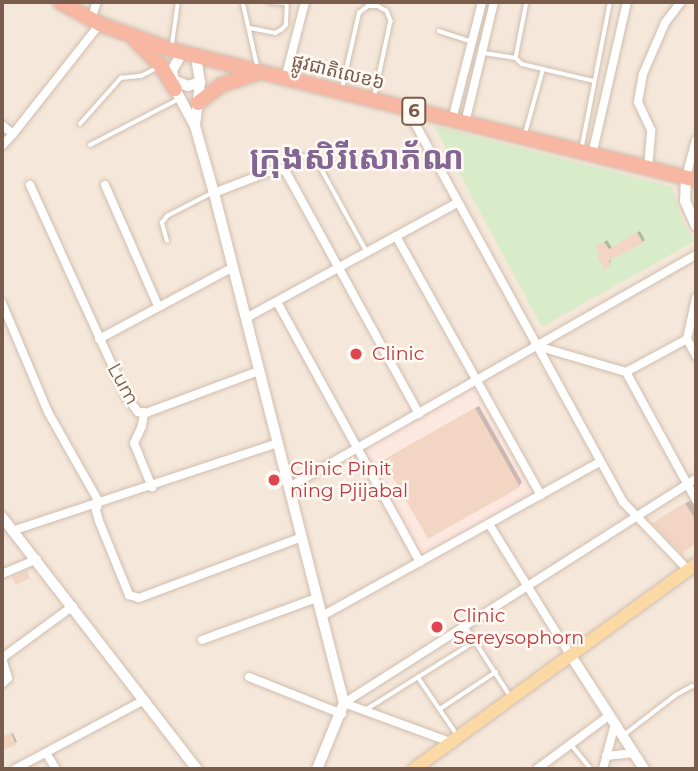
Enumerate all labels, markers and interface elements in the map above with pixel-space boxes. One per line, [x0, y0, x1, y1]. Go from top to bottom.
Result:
street label: ផ្លូវជាតិលេខ៦ [289, 49, 387, 95]
road number: 6 [400, 96, 428, 126]
district label: ក្រុងសិរីសោភ័ណ [250, 138, 464, 178]
place label: Clinic [372, 343, 424, 365]
marker: Clinic [346, 344, 366, 364]
street label: Lum [102, 359, 144, 409]
place label: Clinic Pinit ning Pjijabal [290, 458, 408, 502]
marker: Clinic Pinit ning Pjijabal [264, 470, 284, 490]
place label: Clinic Sereysophorn [453, 605, 584, 649]
marker: Clinic Sereysophorn [427, 617, 447, 637]

